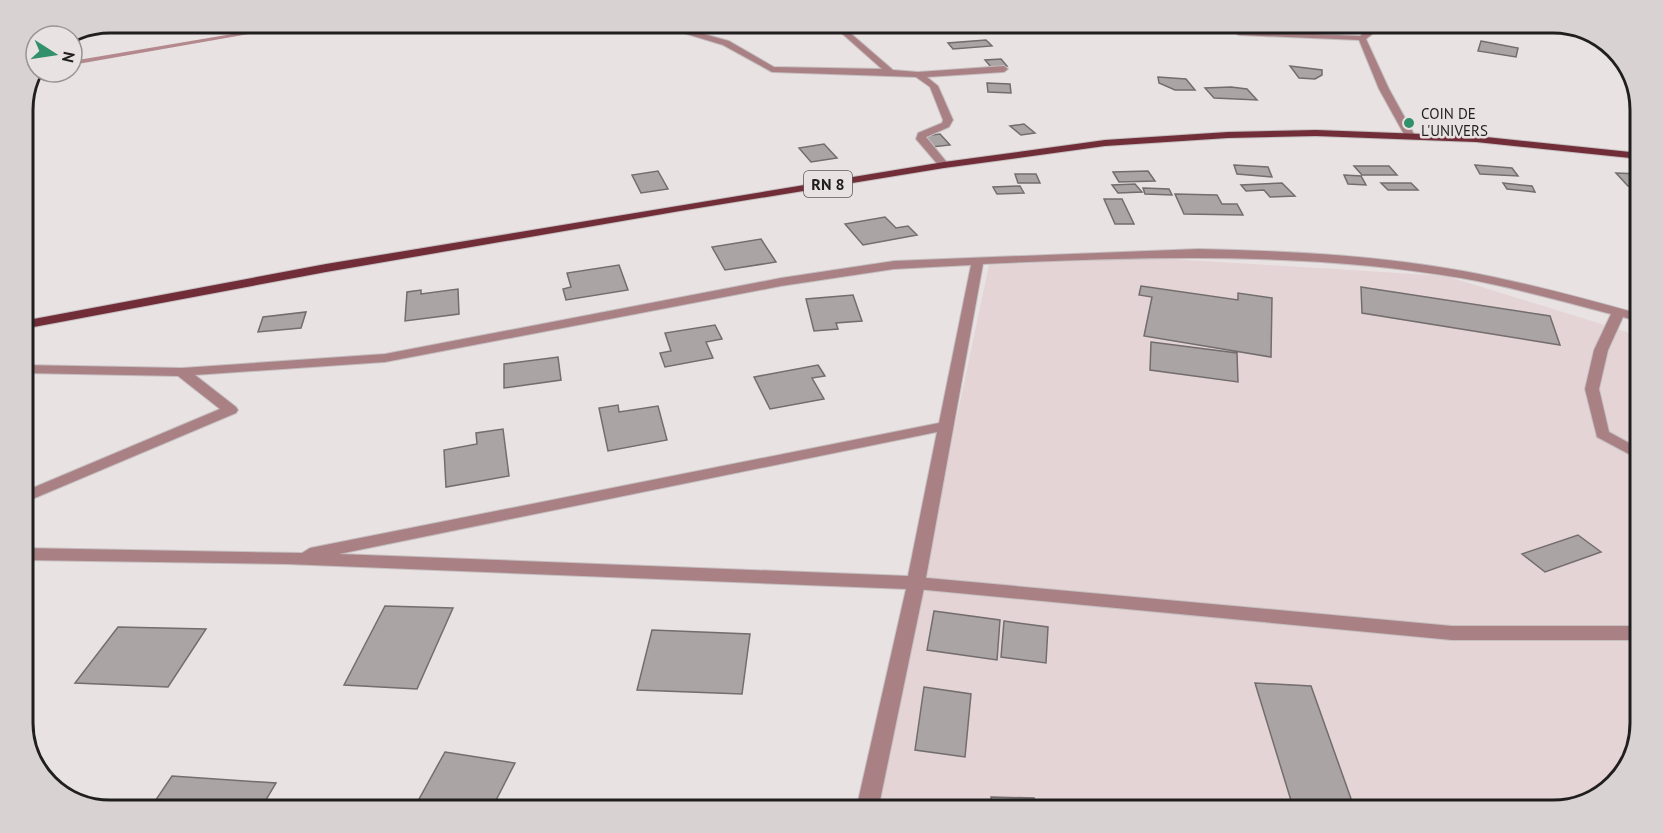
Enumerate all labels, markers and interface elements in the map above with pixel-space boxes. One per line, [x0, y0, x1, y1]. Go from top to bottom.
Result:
north arrow [24, 24, 84, 84]
text: N [58, 50, 80, 64]
place label: COIN DE L'UNIVERS [1421, 104, 1488, 140]
marker: COIN DE L'UNIVERS [1402, 116, 1416, 130]
road number: RN 8 [804, 171, 852, 197]

